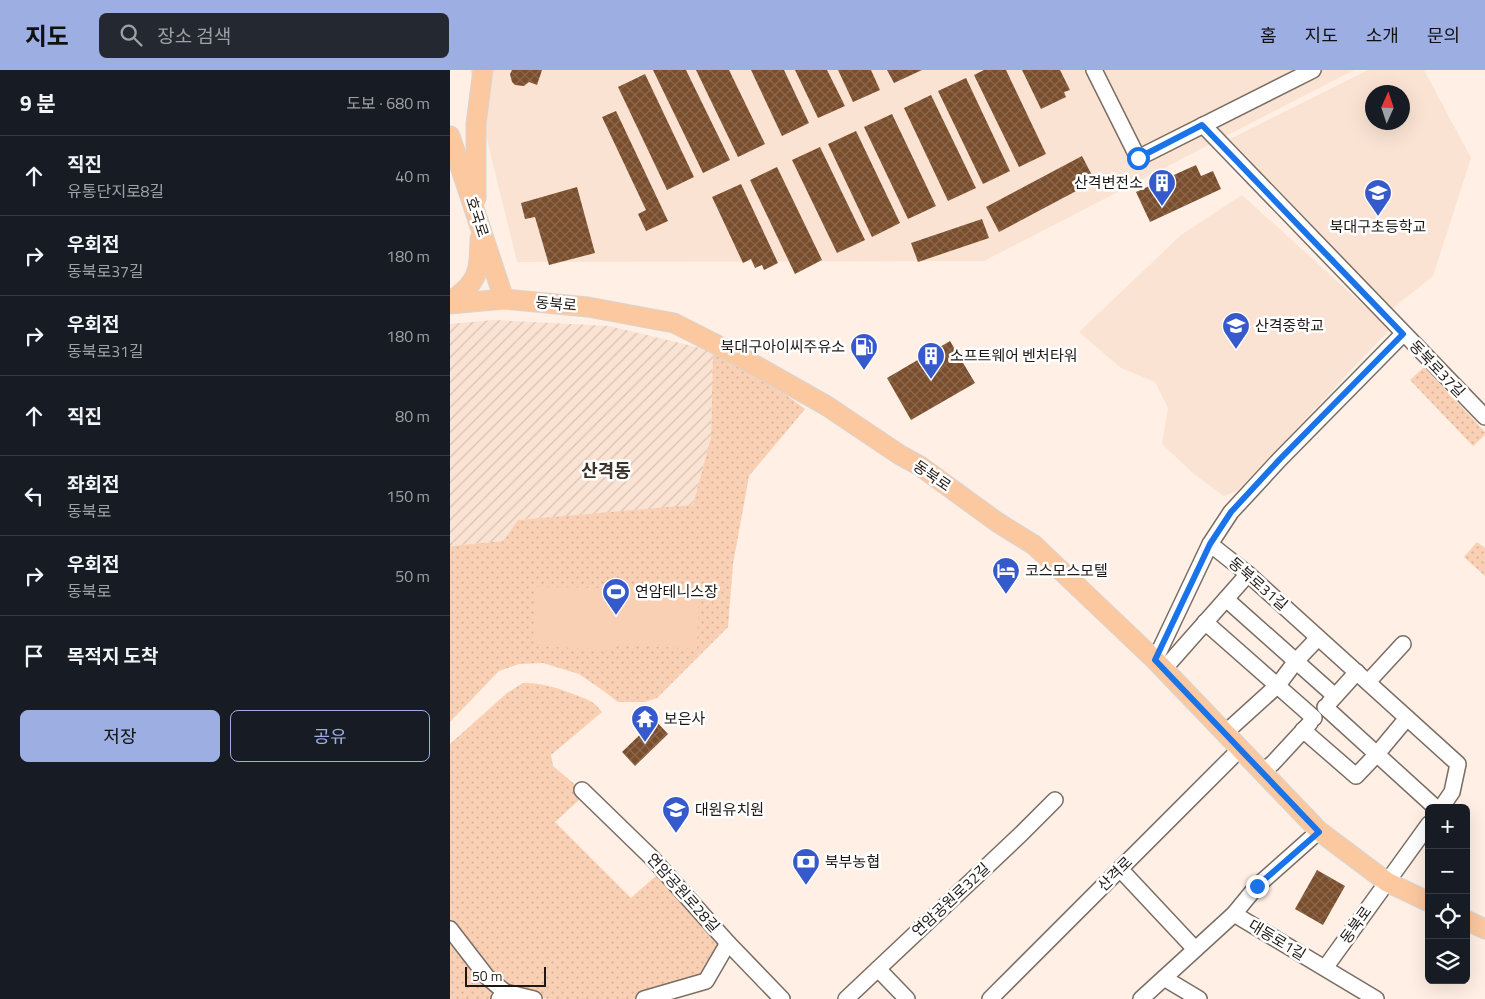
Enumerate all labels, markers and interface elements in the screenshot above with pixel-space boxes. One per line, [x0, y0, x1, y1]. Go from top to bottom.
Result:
search box [99, 13, 449, 58]
text: 지도 [25, 18, 69, 54]
icon: search [117, 21, 145, 49]
text: 장소 검색 [157, 21, 231, 50]
text: 홈 [1260, 22, 1277, 49]
text: 지도 [1305, 22, 1338, 49]
text: 소개 [1366, 22, 1399, 49]
text: 문의 [1427, 22, 1460, 49]
north arrow [1365, 85, 1410, 130]
text: 9 분 [20, 87, 56, 119]
text: 도보 · 680 m [346, 91, 430, 115]
route start [1127, 147, 1150, 170]
text: 직진 [67, 149, 102, 178]
icon: ahead [20, 162, 48, 190]
text: 40 m [395, 164, 430, 188]
building icon: 산격변전소 [1147, 168, 1177, 207]
place label: 산격변전소 [1074, 171, 1143, 194]
school or university icon: 북대구초등학교 [1363, 178, 1393, 217]
text: 유통단지로8길 [67, 179, 164, 203]
street label: 호국로 [460, 194, 495, 240]
place label: 북대구초등학교 [1330, 215, 1426, 238]
text: 우회전 [67, 229, 119, 258]
icon: right [20, 242, 48, 270]
text: 180 m [386, 244, 430, 268]
text: 동북로37길 [67, 259, 144, 283]
street label: 동북로 [534, 290, 578, 317]
text: 우회전 [67, 309, 119, 338]
school or university icon: 산격중학교 [1221, 311, 1251, 350]
place label: 산격중학교 [1255, 314, 1324, 337]
icon: right [20, 322, 48, 350]
text: 180 m [386, 324, 430, 348]
fuel station icon: 북대구아이씨주유소 [849, 332, 879, 371]
place label: 북대구아이씨주유소 [721, 335, 845, 358]
street label: 동북로37길 [1404, 335, 1471, 403]
text: 동북로31길 [67, 339, 144, 363]
building icon: 소프트웨어 벤처타워 [916, 341, 946, 380]
place label: 소프트웨어 벤처타워 [950, 344, 1078, 367]
text: 직진 [67, 401, 102, 430]
icon: ahead [20, 402, 48, 430]
text: 80 m [395, 404, 430, 428]
street label: 동북로 [909, 454, 956, 497]
district label: 산격동 [581, 457, 631, 484]
text: 좌회전 [67, 469, 119, 498]
icon: left [20, 482, 48, 510]
text: 150 m [386, 484, 430, 508]
text: 동북로 [67, 499, 111, 523]
text: 우회전 [67, 549, 119, 578]
street label: 동북로31길 [1224, 551, 1293, 616]
hotel icon: 코스모스모텔 [991, 556, 1021, 595]
place label: 코스모스모텔 [1025, 559, 1108, 582]
icon: right [20, 562, 48, 590]
text: 50 m [395, 564, 430, 588]
sports icon: 연암테니스장 [601, 577, 631, 616]
text: 동북로 [67, 579, 111, 603]
place label: 연암테니스장 [635, 580, 718, 603]
text: 목적지 도착 [67, 641, 159, 670]
icon: arrive [20, 642, 48, 670]
temple icon: 보은사 [630, 704, 660, 743]
place label: 보은사 [664, 707, 706, 730]
button: 저장 [20, 710, 220, 762]
button: 공유 [230, 710, 430, 762]
school or university icon: 대원유치원 [661, 795, 691, 834]
place label: 대원유치원 [695, 798, 764, 821]
map controls [1425, 804, 1470, 984]
button: + [1425, 804, 1470, 849]
bank icon: 북부농협 [791, 847, 821, 886]
street label: 연암공원로28길 [641, 848, 725, 937]
button: − [1425, 849, 1470, 894]
place label: 북부농협 [825, 850, 880, 873]
street label: 산격로 [1092, 851, 1137, 896]
street label: 연암공원로32길 [906, 857, 995, 942]
route end [1246, 875, 1269, 898]
button: locate [1425, 894, 1470, 939]
street label: 동북로 [1334, 901, 1377, 948]
street label: 대동로1길 [1244, 913, 1310, 966]
button: layers [1425, 939, 1470, 984]
scale bar [465, 964, 546, 987]
text: 50 m [472, 965, 502, 986]

